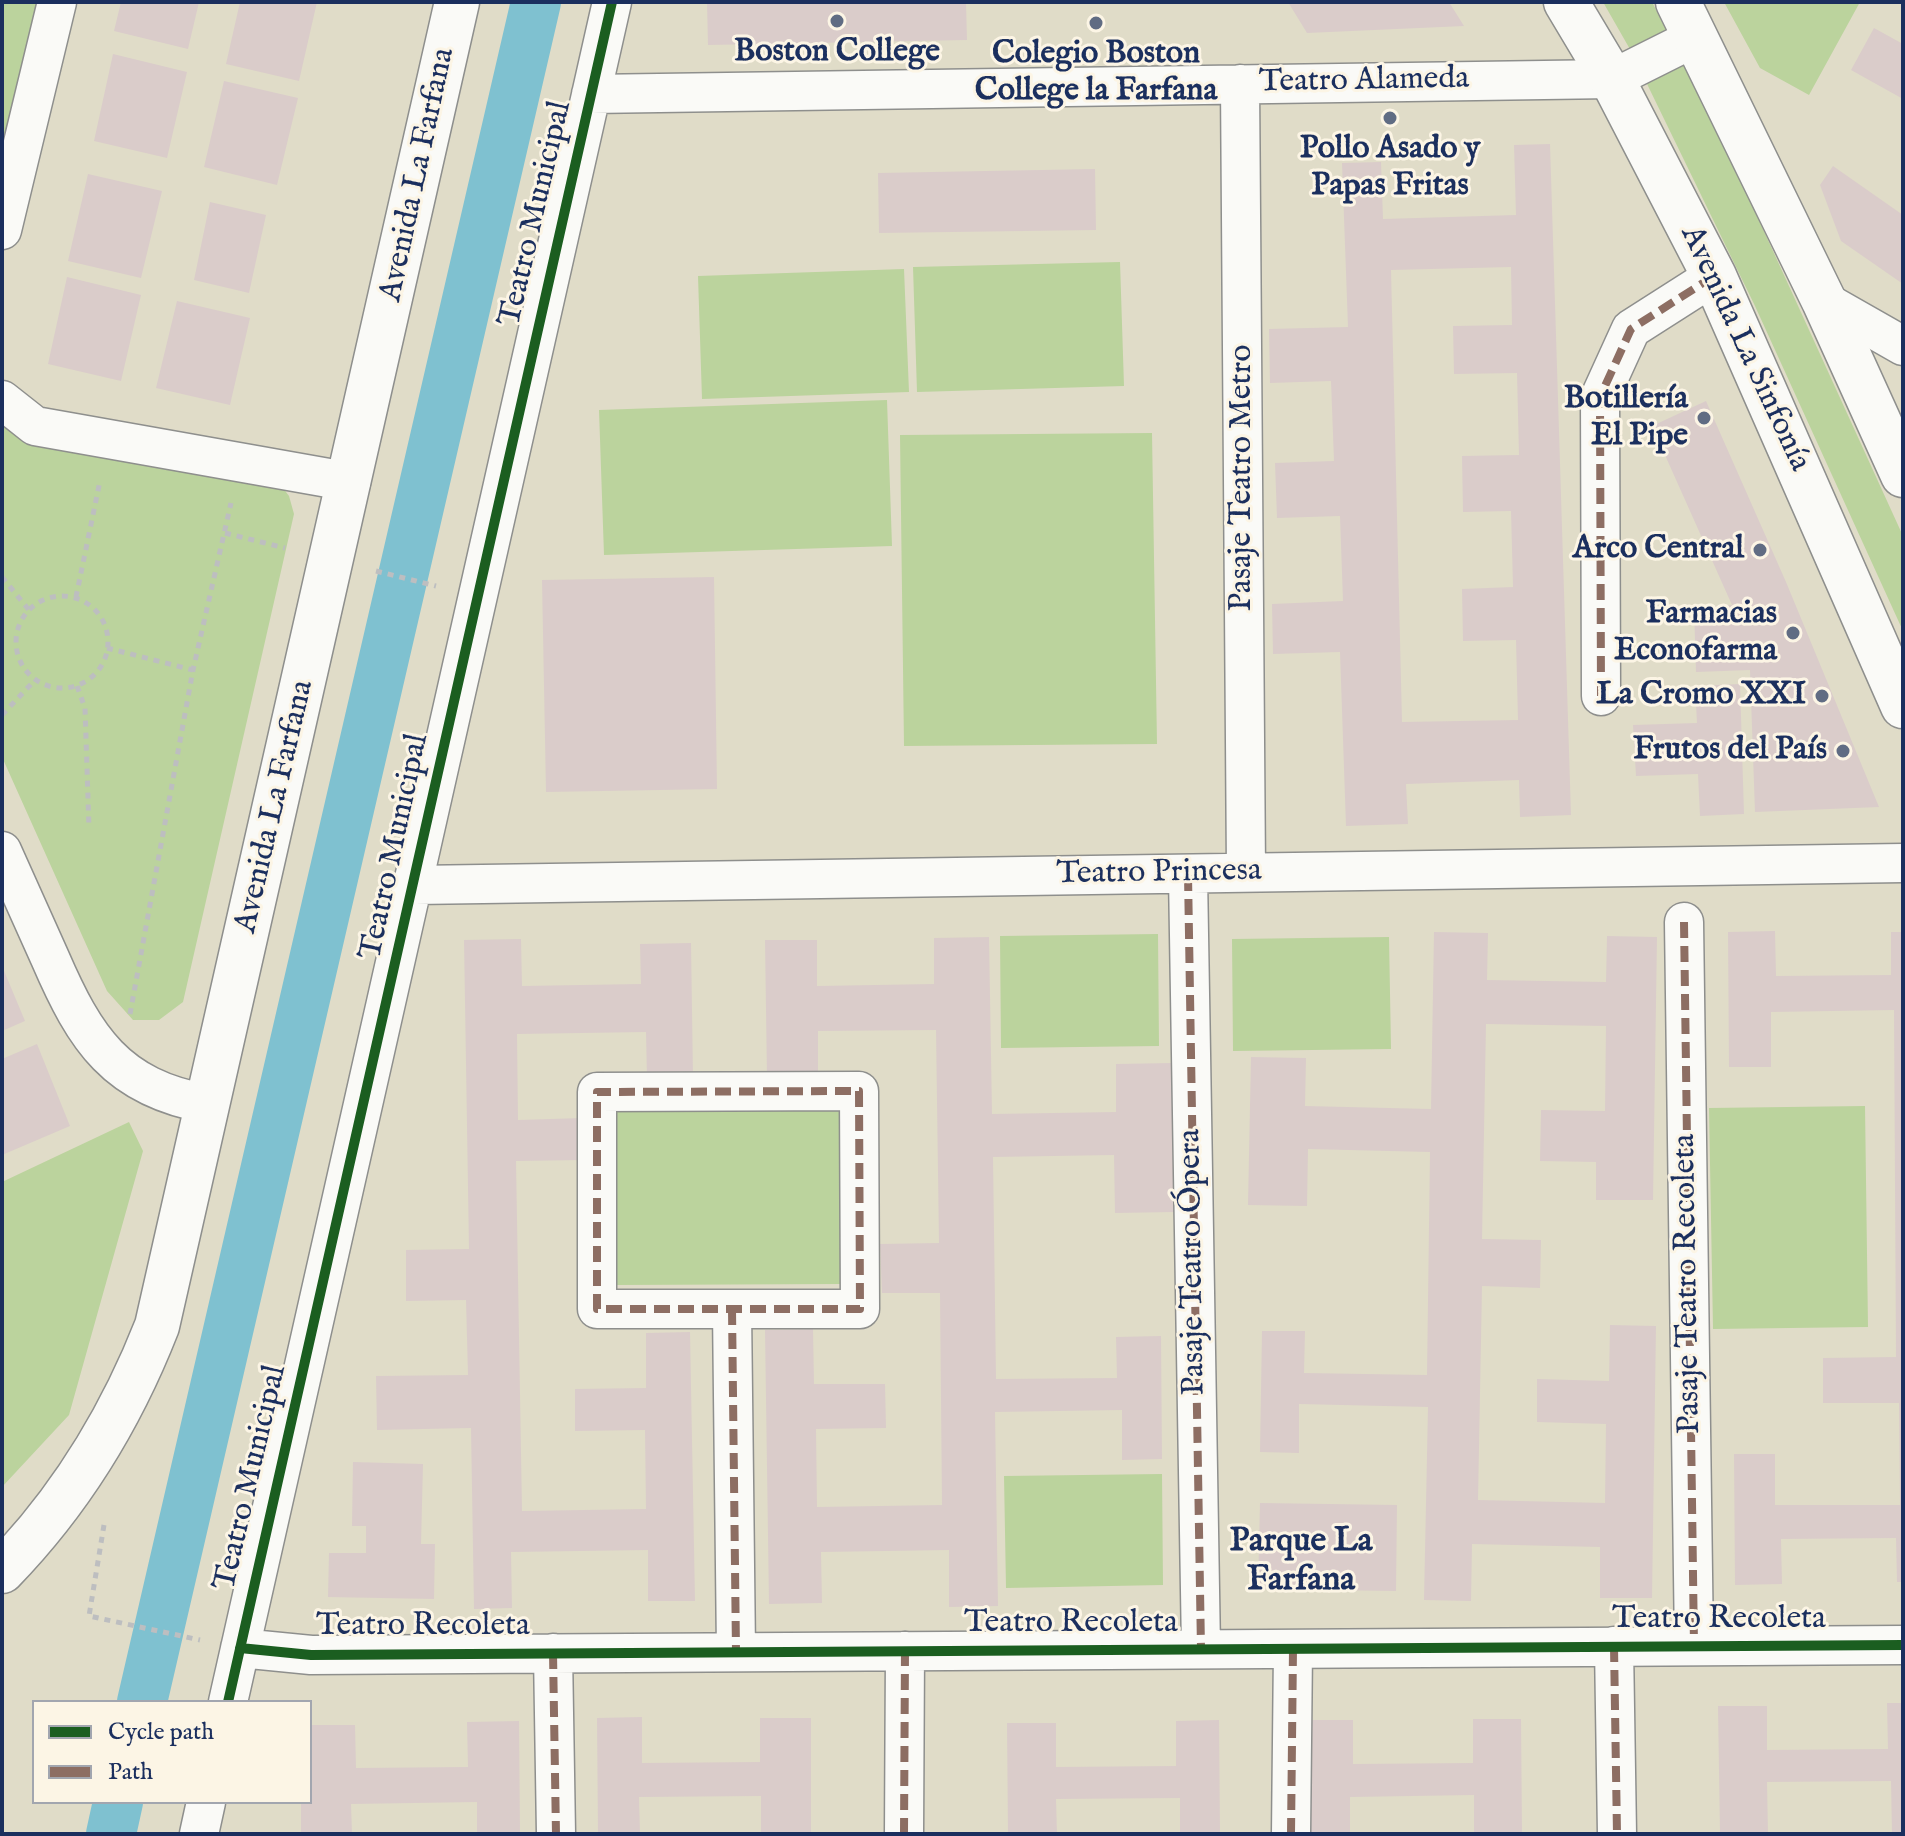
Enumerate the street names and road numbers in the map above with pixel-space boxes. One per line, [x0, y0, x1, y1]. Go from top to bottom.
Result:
street label: Avenida La Farfana [373, 45, 465, 305]
street label: Teatro Alameda [1258, 61, 1470, 103]
street label: Teatro Municipal [492, 98, 582, 330]
street label: Avenida La Sinfonía [1670, 220, 1818, 478]
street label: Pasaje Teatro Metro [1224, 345, 1262, 611]
street label: Avenida La Farfana [228, 677, 324, 937]
street label: Teatro Municipal [353, 731, 439, 963]
street label: Teatro Princesa [1056, 853, 1262, 895]
street label: Pasaje Teatro Ópera [1172, 1128, 1216, 1396]
street label: Pasaje Teatro Recoleta [1667, 1134, 1711, 1434]
street label: Teatro Municipal [207, 1362, 297, 1594]
street label: Teatro Recoleta [1612, 1601, 1826, 1639]
street label: Teatro Recoleta [964, 1605, 1178, 1643]
street label: Teatro Recoleta [316, 1608, 530, 1646]

